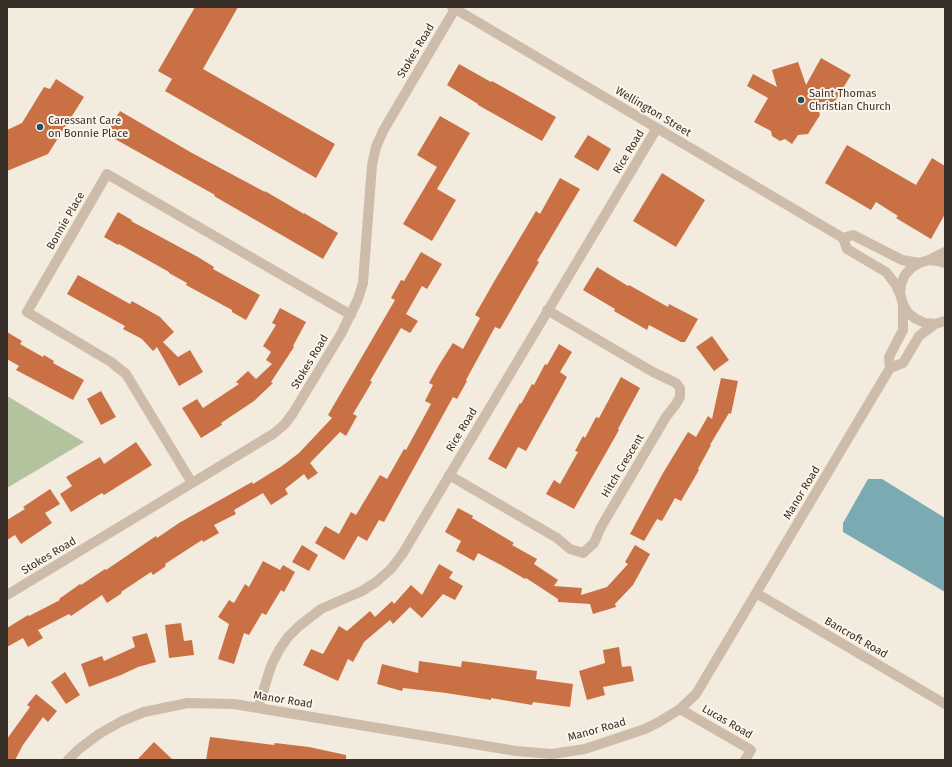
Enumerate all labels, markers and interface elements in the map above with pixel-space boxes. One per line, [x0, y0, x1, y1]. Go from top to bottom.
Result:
street label: Stokes Road [395, 21, 437, 81]
street label: Wellington Street [613, 84, 693, 140]
place label: Saint Thomas Christian Church [809, 87, 891, 113]
marker: Saint Thomas Christian Church [796, 95, 806, 105]
place label: Caressant Care on Bonnie Place [48, 114, 128, 140]
marker: Caressant Care on Bonnie Place [35, 122, 45, 132]
street label: Rice Road [611, 128, 647, 176]
street label: Bonnie Place [44, 190, 88, 252]
street label: Stokes Road [289, 332, 331, 392]
street label: Rice Road [444, 406, 480, 454]
street label: Hitch Crescent [599, 432, 647, 500]
street label: Manor Road [781, 464, 823, 522]
street label: Stokes Road [19, 535, 79, 577]
street label: Bancroft Road [822, 615, 890, 661]
street label: Manor Road [252, 689, 314, 711]
street label: Lucas Road [699, 702, 755, 742]
street label: Manor Road [566, 715, 628, 745]

